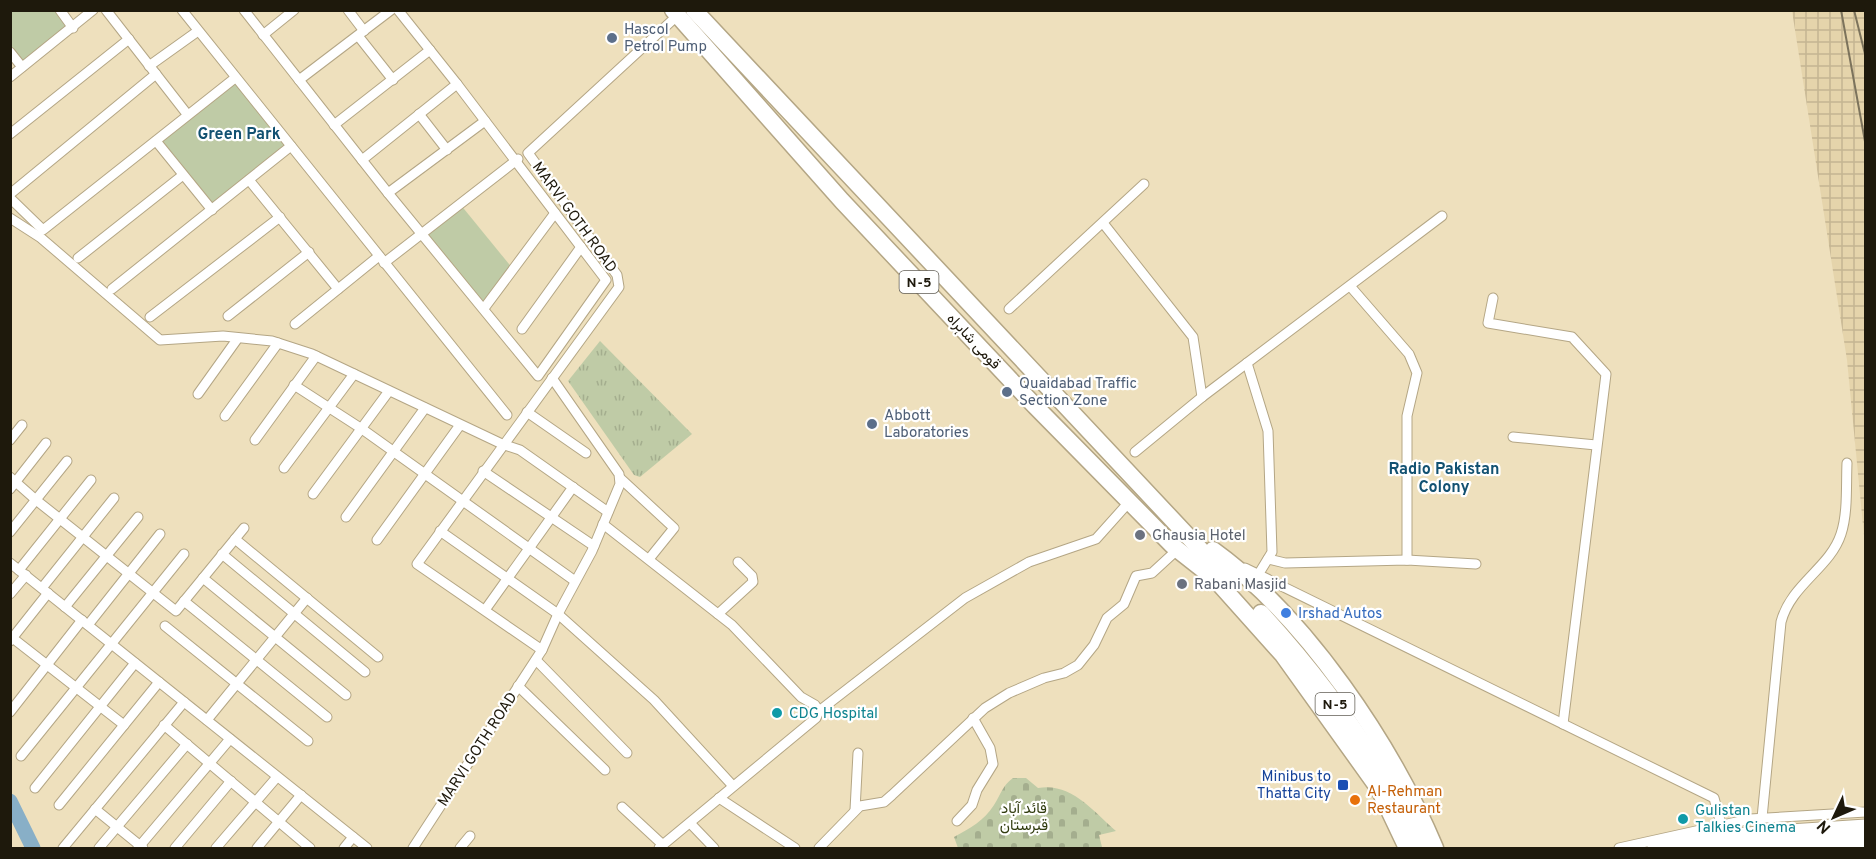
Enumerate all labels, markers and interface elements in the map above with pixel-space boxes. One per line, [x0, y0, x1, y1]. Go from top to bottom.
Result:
place label: Hascol Petrol Pump [624, 21, 707, 57]
marker: Hascol Petrol Pump [605, 31, 619, 45]
district label: Green Park [197, 125, 281, 145]
street label: MARVI GOTH ROAD [527, 159, 620, 277]
road number: N-5 [900, 271, 938, 293]
street label: قومی شاہراہ [942, 310, 1004, 374]
place label: Quaidabad Traffic Section Zone [1019, 375, 1137, 411]
marker: Quaidabad Traffic Section Zone [1000, 385, 1014, 399]
place label: Abbott Laboratories [884, 407, 969, 443]
marker: Abbott Laboratories [865, 417, 879, 431]
district label: Radio Pakistan Colony [1388, 460, 1500, 498]
place label: Ghausia Hotel [1152, 527, 1246, 546]
marker: Ghausia Hotel [1133, 528, 1147, 542]
place label: Rabani Masjid [1194, 576, 1287, 595]
marker: Rabani Masjid [1175, 577, 1189, 591]
place label: Irshad Autos [1298, 605, 1382, 624]
marker: Irshad Autos [1279, 606, 1293, 620]
street label: MARVI GOTH ROAD [434, 689, 522, 811]
road number: N-5 [1316, 693, 1354, 715]
place label: CDG Hospital [789, 705, 878, 724]
marker: CDG Hospital [770, 706, 784, 720]
place label: Minibus to Thatta City [1257, 768, 1331, 804]
marker: Minibus to Thatta City [1336, 778, 1350, 792]
place label: Al-Rehman Restaurant [1367, 783, 1443, 819]
north arrow [1804, 787, 1864, 847]
marker: Al-Rehman Restaurant [1348, 793, 1362, 807]
park label: قائد آباد قبرستان [1000, 800, 1048, 836]
place label: Gulistan Talkies Cinema [1695, 802, 1796, 838]
marker: Gulistan Talkies Cinema [1676, 812, 1690, 826]
text: N [1813, 815, 1836, 837]

